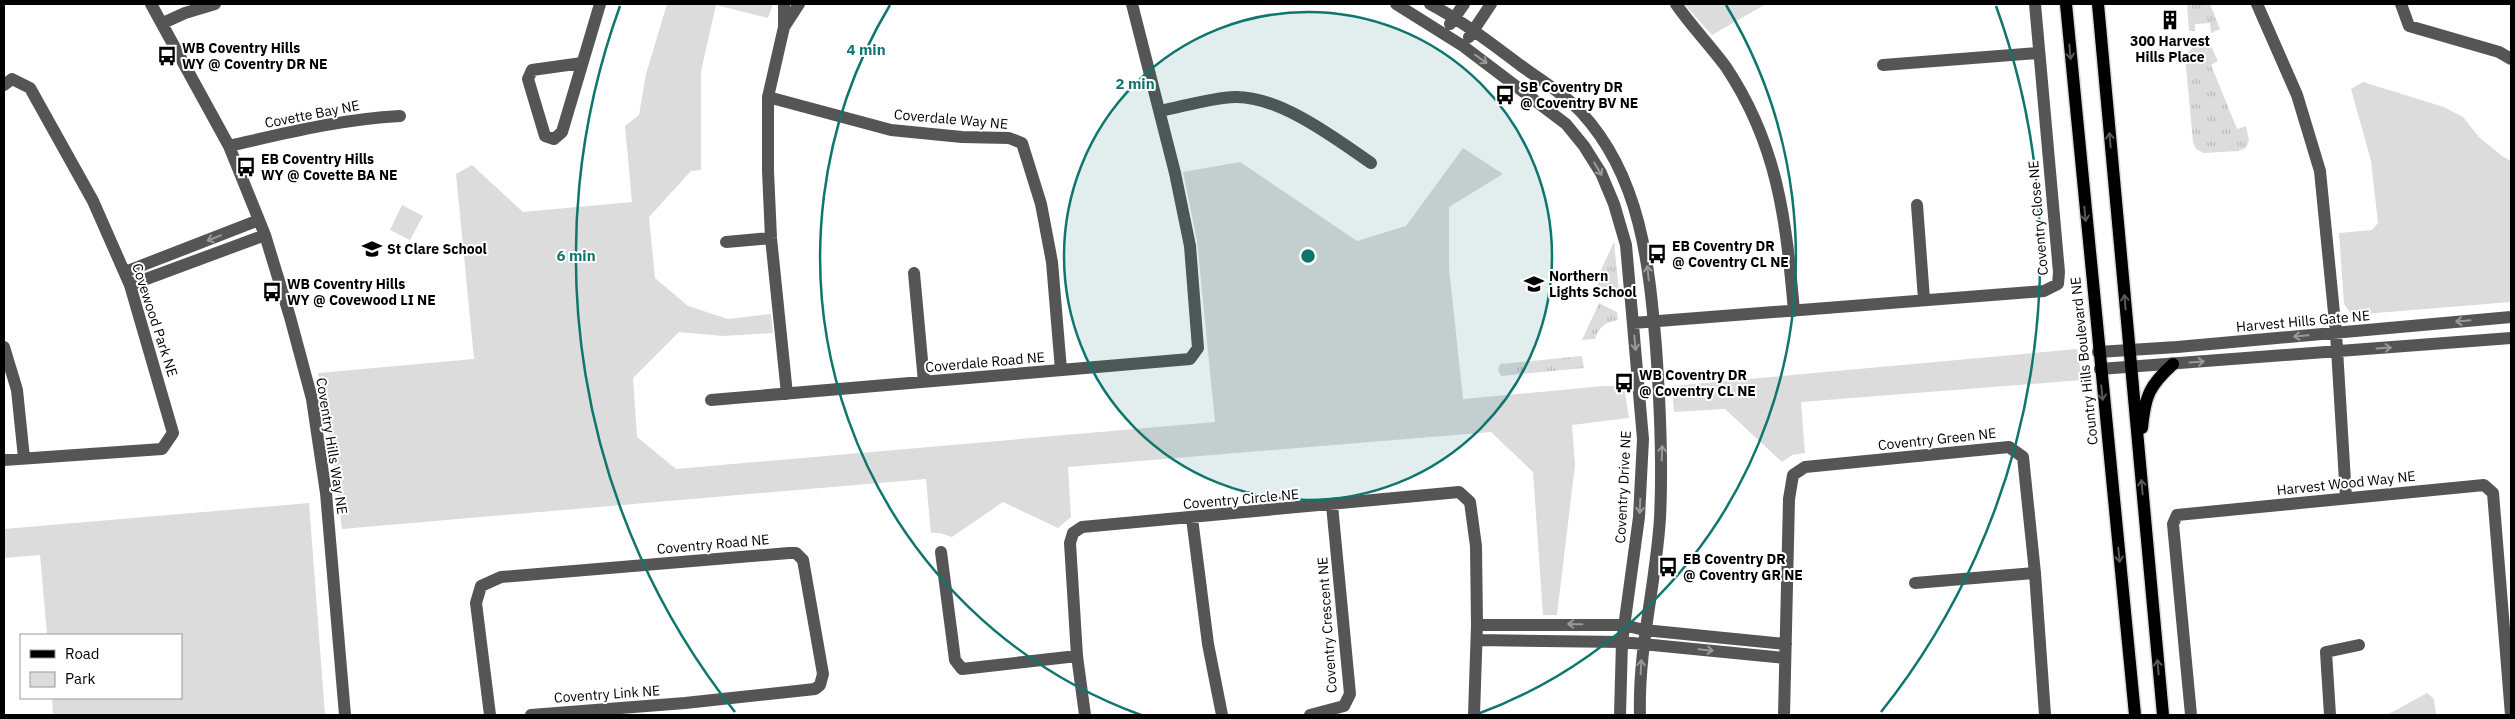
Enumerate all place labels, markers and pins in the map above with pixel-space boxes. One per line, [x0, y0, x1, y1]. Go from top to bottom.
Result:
building icon: 300 Harvest Hills Place [2159, 9, 2181, 31]
place label: 300 Harvest Hills Place [2130, 32, 2210, 66]
place label: WB Coventry Hills WY @ Coventry DR NE [182, 39, 328, 73]
bus stop icon: WB Coventry Hills WY @ Coventry DR NE [156, 45, 178, 67]
place label: SB Coventry DR @ Coventry BV NE [1520, 78, 1638, 112]
bus stop icon: SB Coventry DR @ Coventry BV NE [1494, 84, 1516, 106]
place label: EB Coventry Hills WY @ Covette BA NE [261, 150, 398, 184]
bus stop icon: EB Coventry Hills WY @ Covette BA NE [235, 156, 257, 178]
place label: EB Coventry DR @ Coventry CL NE [1672, 237, 1789, 271]
school or university icon: St Clare School [361, 238, 383, 260]
place label: St Clare School [387, 240, 487, 258]
bus stop icon: EB Coventry DR @ Coventry CL NE [1646, 243, 1668, 265]
centre of rings [1299, 247, 1317, 265]
place label: Northern Lights School [1549, 267, 1637, 301]
school or university icon: Northern Lights School [1523, 273, 1545, 295]
place label: WB Coventry Hills WY @ Covewood LI NE [287, 275, 436, 309]
bus stop icon: WB Coventry Hills WY @ Covewood LI NE [261, 281, 283, 303]
place label: WB Coventry DR @ Coventry CL NE [1639, 366, 1756, 400]
bus stop icon: WB Coventry DR @ Coventry CL NE [1613, 372, 1635, 394]
place label: EB Coventry DR @ Coventry GR NE [1683, 550, 1803, 584]
bus stop icon: EB Coventry DR @ Coventry GR NE [1657, 556, 1679, 578]

